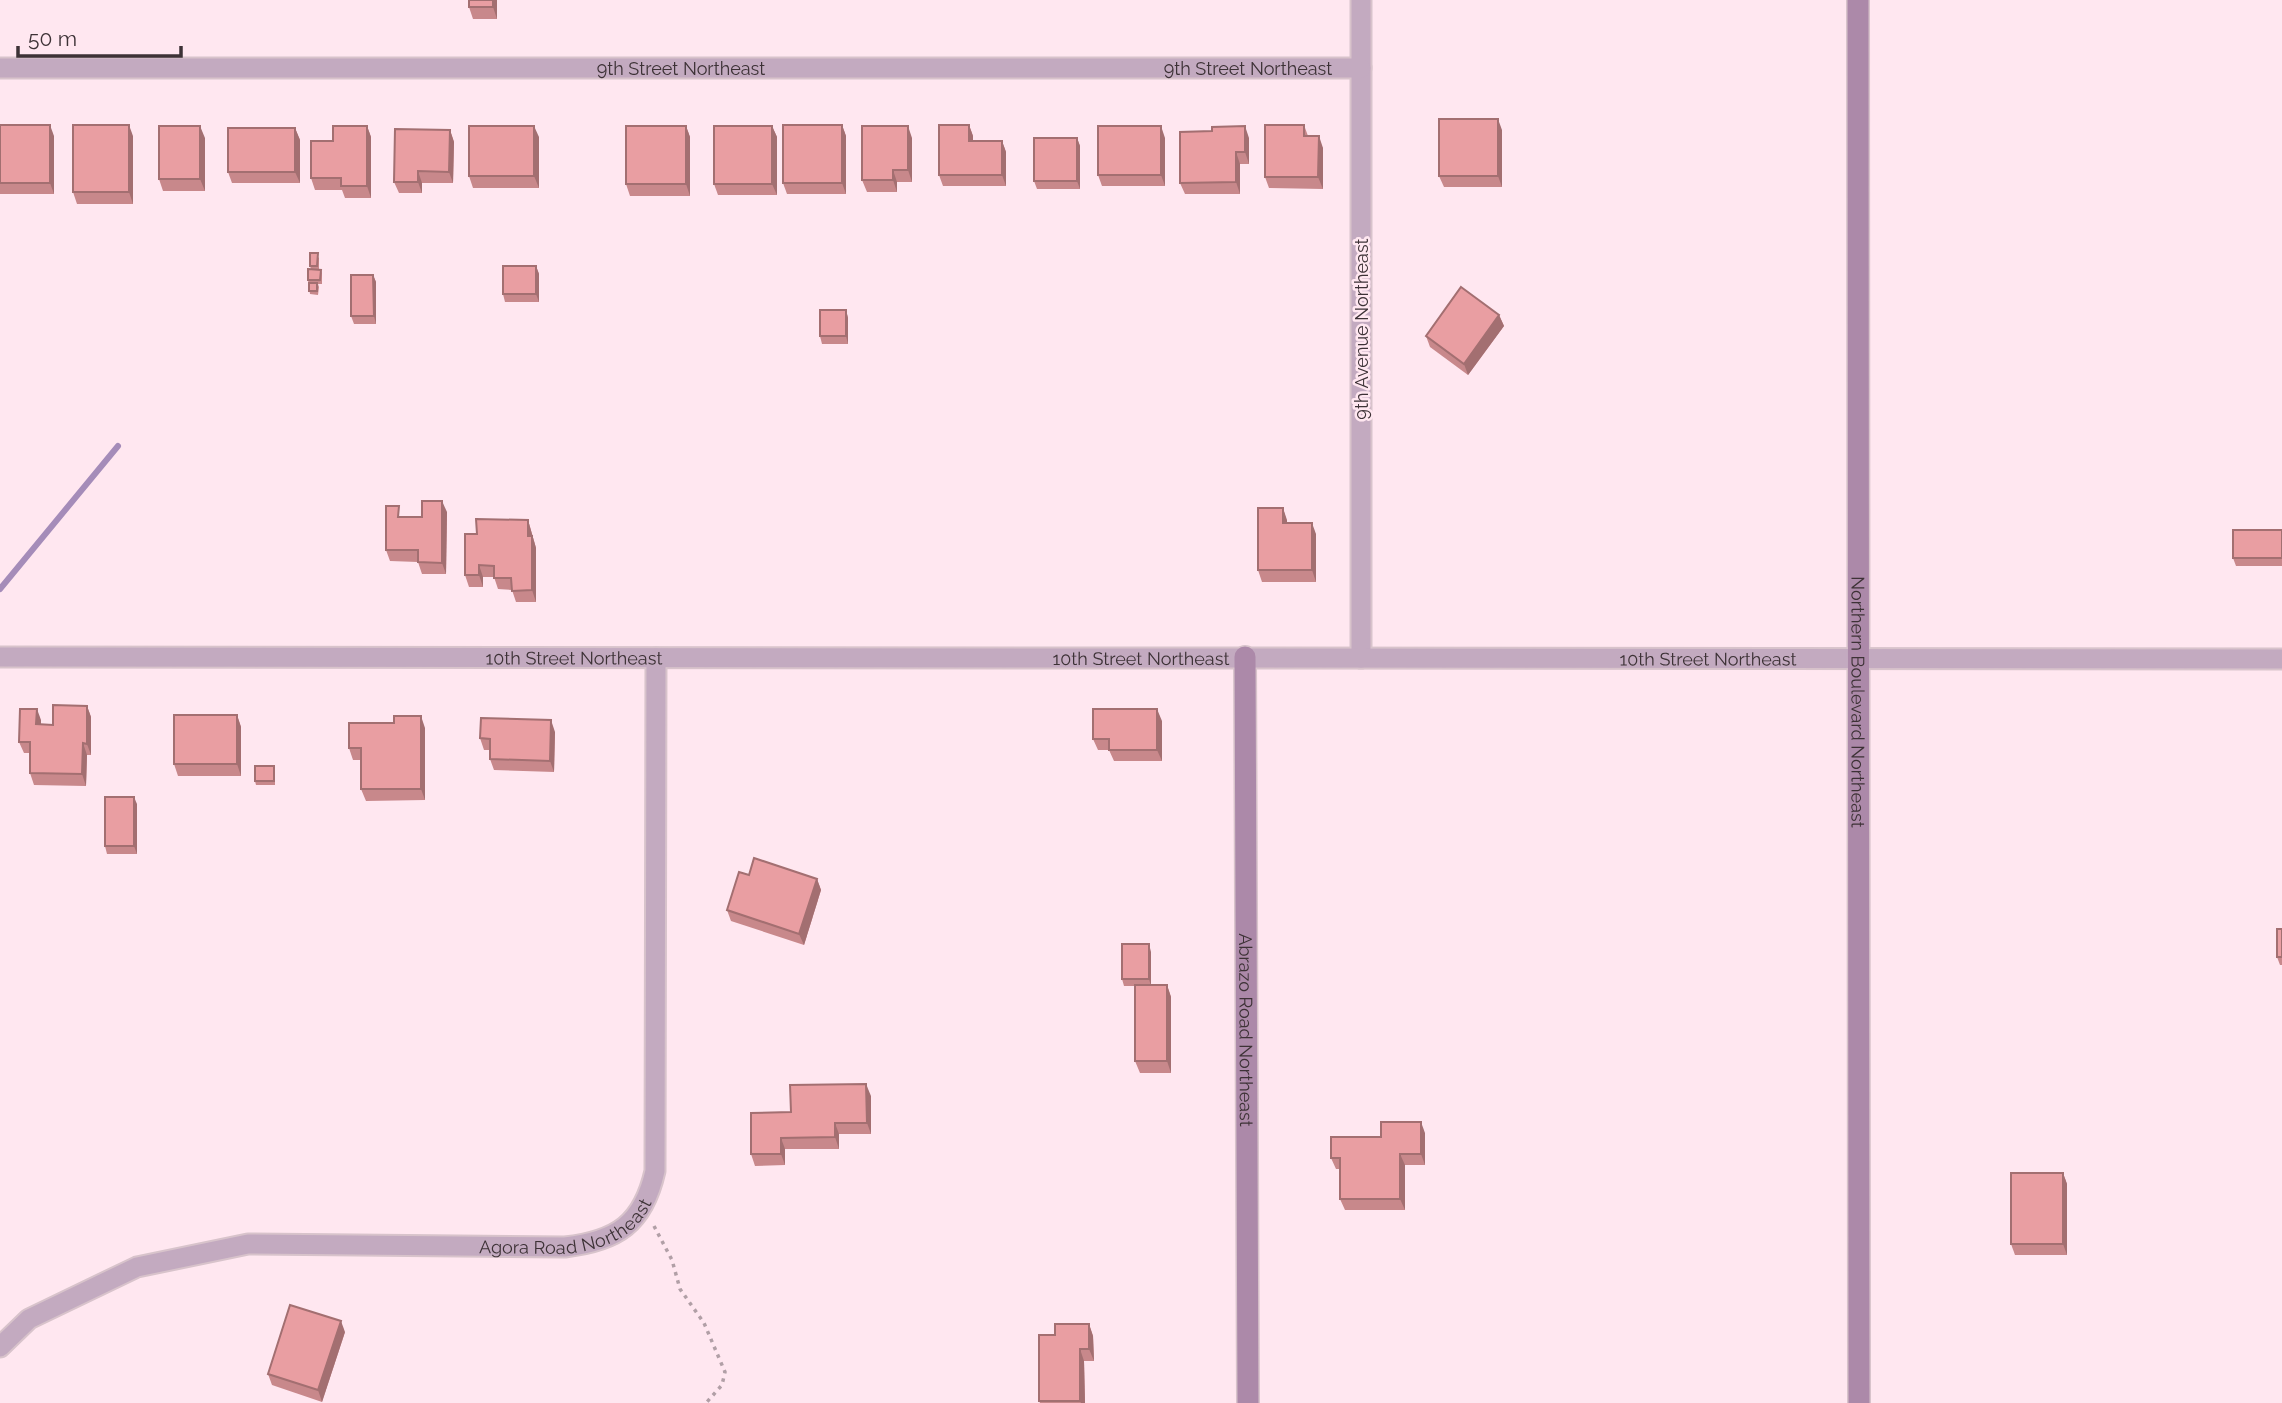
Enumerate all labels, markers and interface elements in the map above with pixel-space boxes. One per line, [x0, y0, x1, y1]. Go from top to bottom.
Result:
scale bar [18, 14, 180, 58]
text: 50 m [28, 26, 77, 51]
street label: 9th Street Northeast [597, 58, 765, 79]
street label: 9th Street Northeast [1164, 58, 1332, 79]
street label: 9th Avenue Northeast [1351, 238, 1372, 420]
street label: Northern Boulevard Northeast [1848, 576, 1869, 828]
street label: 10th Street Northeast [486, 647, 662, 668]
street label: 10th Street Northeast [1053, 647, 1229, 669]
street label: 10th Street Northeast [1620, 648, 1796, 669]
street label: Abrazo Road Northeast [1236, 933, 1257, 1127]
street label: Agora Road Northeast [479, 1195, 655, 1258]

